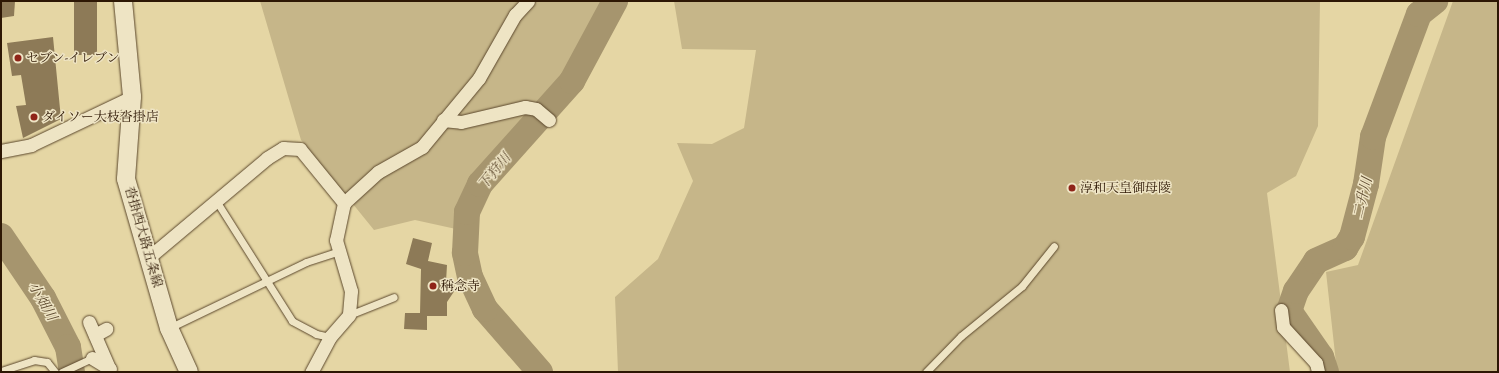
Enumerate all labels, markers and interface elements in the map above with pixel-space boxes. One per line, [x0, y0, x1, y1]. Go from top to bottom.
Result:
place label: セブン-イレブン [26, 50, 121, 66]
marker: セブン-イレブン [13, 53, 23, 63]
place label: ダイソー大枝沓掛店 [42, 109, 159, 125]
marker: ダイソー大枝沓掛店 [29, 112, 39, 122]
water label: 下狩川 [474, 149, 514, 193]
water label: 二升川 [1349, 176, 1375, 220]
place label: 淳和天皇御母陵 [1080, 180, 1171, 196]
marker: 淳和天皇御母陵 [1067, 183, 1077, 193]
street label: 沓掛西大路五条線 [121, 185, 165, 289]
place label: 稱念寺 [441, 278, 480, 294]
water label: 小畑川 [25, 279, 61, 323]
marker: 稱念寺 [428, 281, 438, 291]

